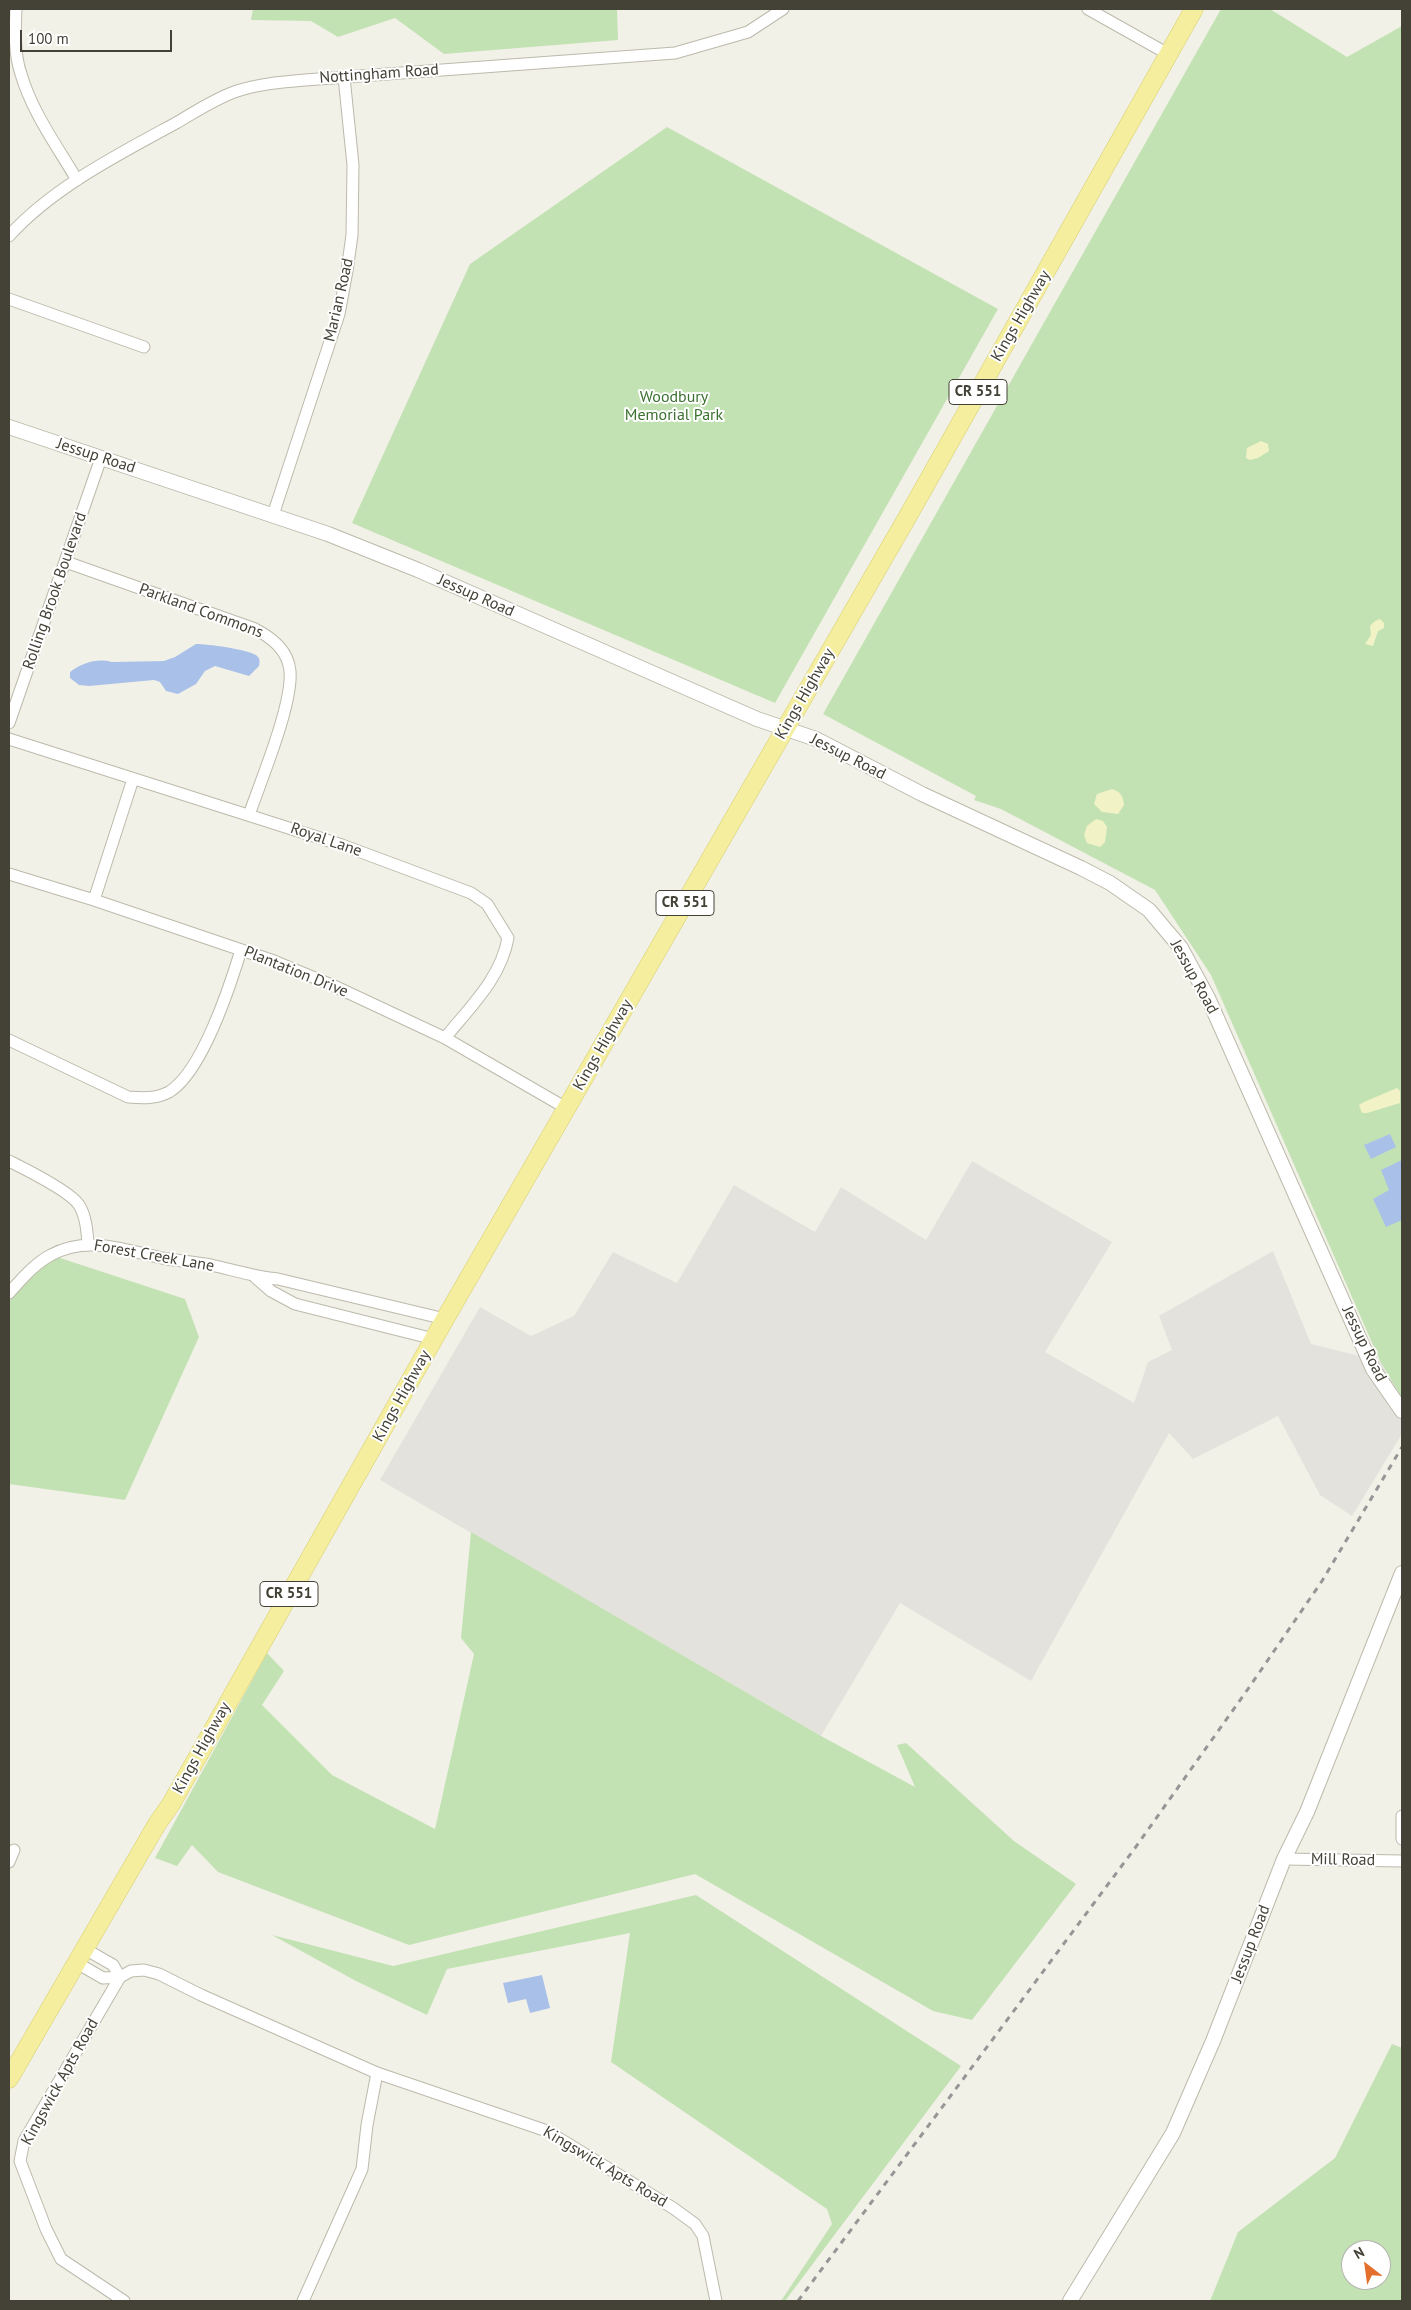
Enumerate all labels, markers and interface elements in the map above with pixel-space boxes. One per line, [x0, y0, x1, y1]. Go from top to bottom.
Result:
scale bar [22, 20, 175, 52]
text: 100 m [28, 29, 69, 48]
street label: Nottingham Road [319, 60, 439, 88]
street label: Marian Road [320, 256, 358, 344]
street label: Kings Highway [987, 267, 1055, 365]
road number: CR 551 [949, 380, 1007, 404]
park label: Woodbury Memorial Park [625, 387, 723, 425]
street label: Jessup Road [54, 434, 138, 478]
street label: Rolling Brook Boulevard [19, 510, 91, 672]
street label: Jessup Road [435, 571, 517, 621]
street label: Parkland Commons [136, 580, 266, 642]
street label: Kings Highway [771, 645, 839, 743]
street label: Jessup Road [807, 730, 889, 784]
street label: Royal Lane [288, 819, 364, 861]
road number: CR 551 [656, 890, 714, 916]
street label: Jessup Road [1166, 937, 1222, 1017]
street label: Plantation Drive [241, 942, 351, 1002]
street label: Kings Highway [569, 996, 637, 1094]
street label: Forest Creek Lane [92, 1236, 216, 1276]
street label: Jessup Road [1337, 1303, 1391, 1385]
street label: Kings Highway [369, 1347, 435, 1445]
road number: CR 551 [260, 1582, 318, 1606]
street label: Kings Highway [169, 1699, 235, 1797]
street label: Mill Road [1311, 1850, 1375, 1870]
street label: Jessup Road [1227, 1902, 1275, 1986]
street label: Kingswick Apts Road [17, 2015, 103, 2149]
street label: Kingswick Apts Road [539, 2122, 671, 2212]
north arrow [1341, 2240, 1391, 2290]
text: N [1351, 2243, 1367, 2263]

